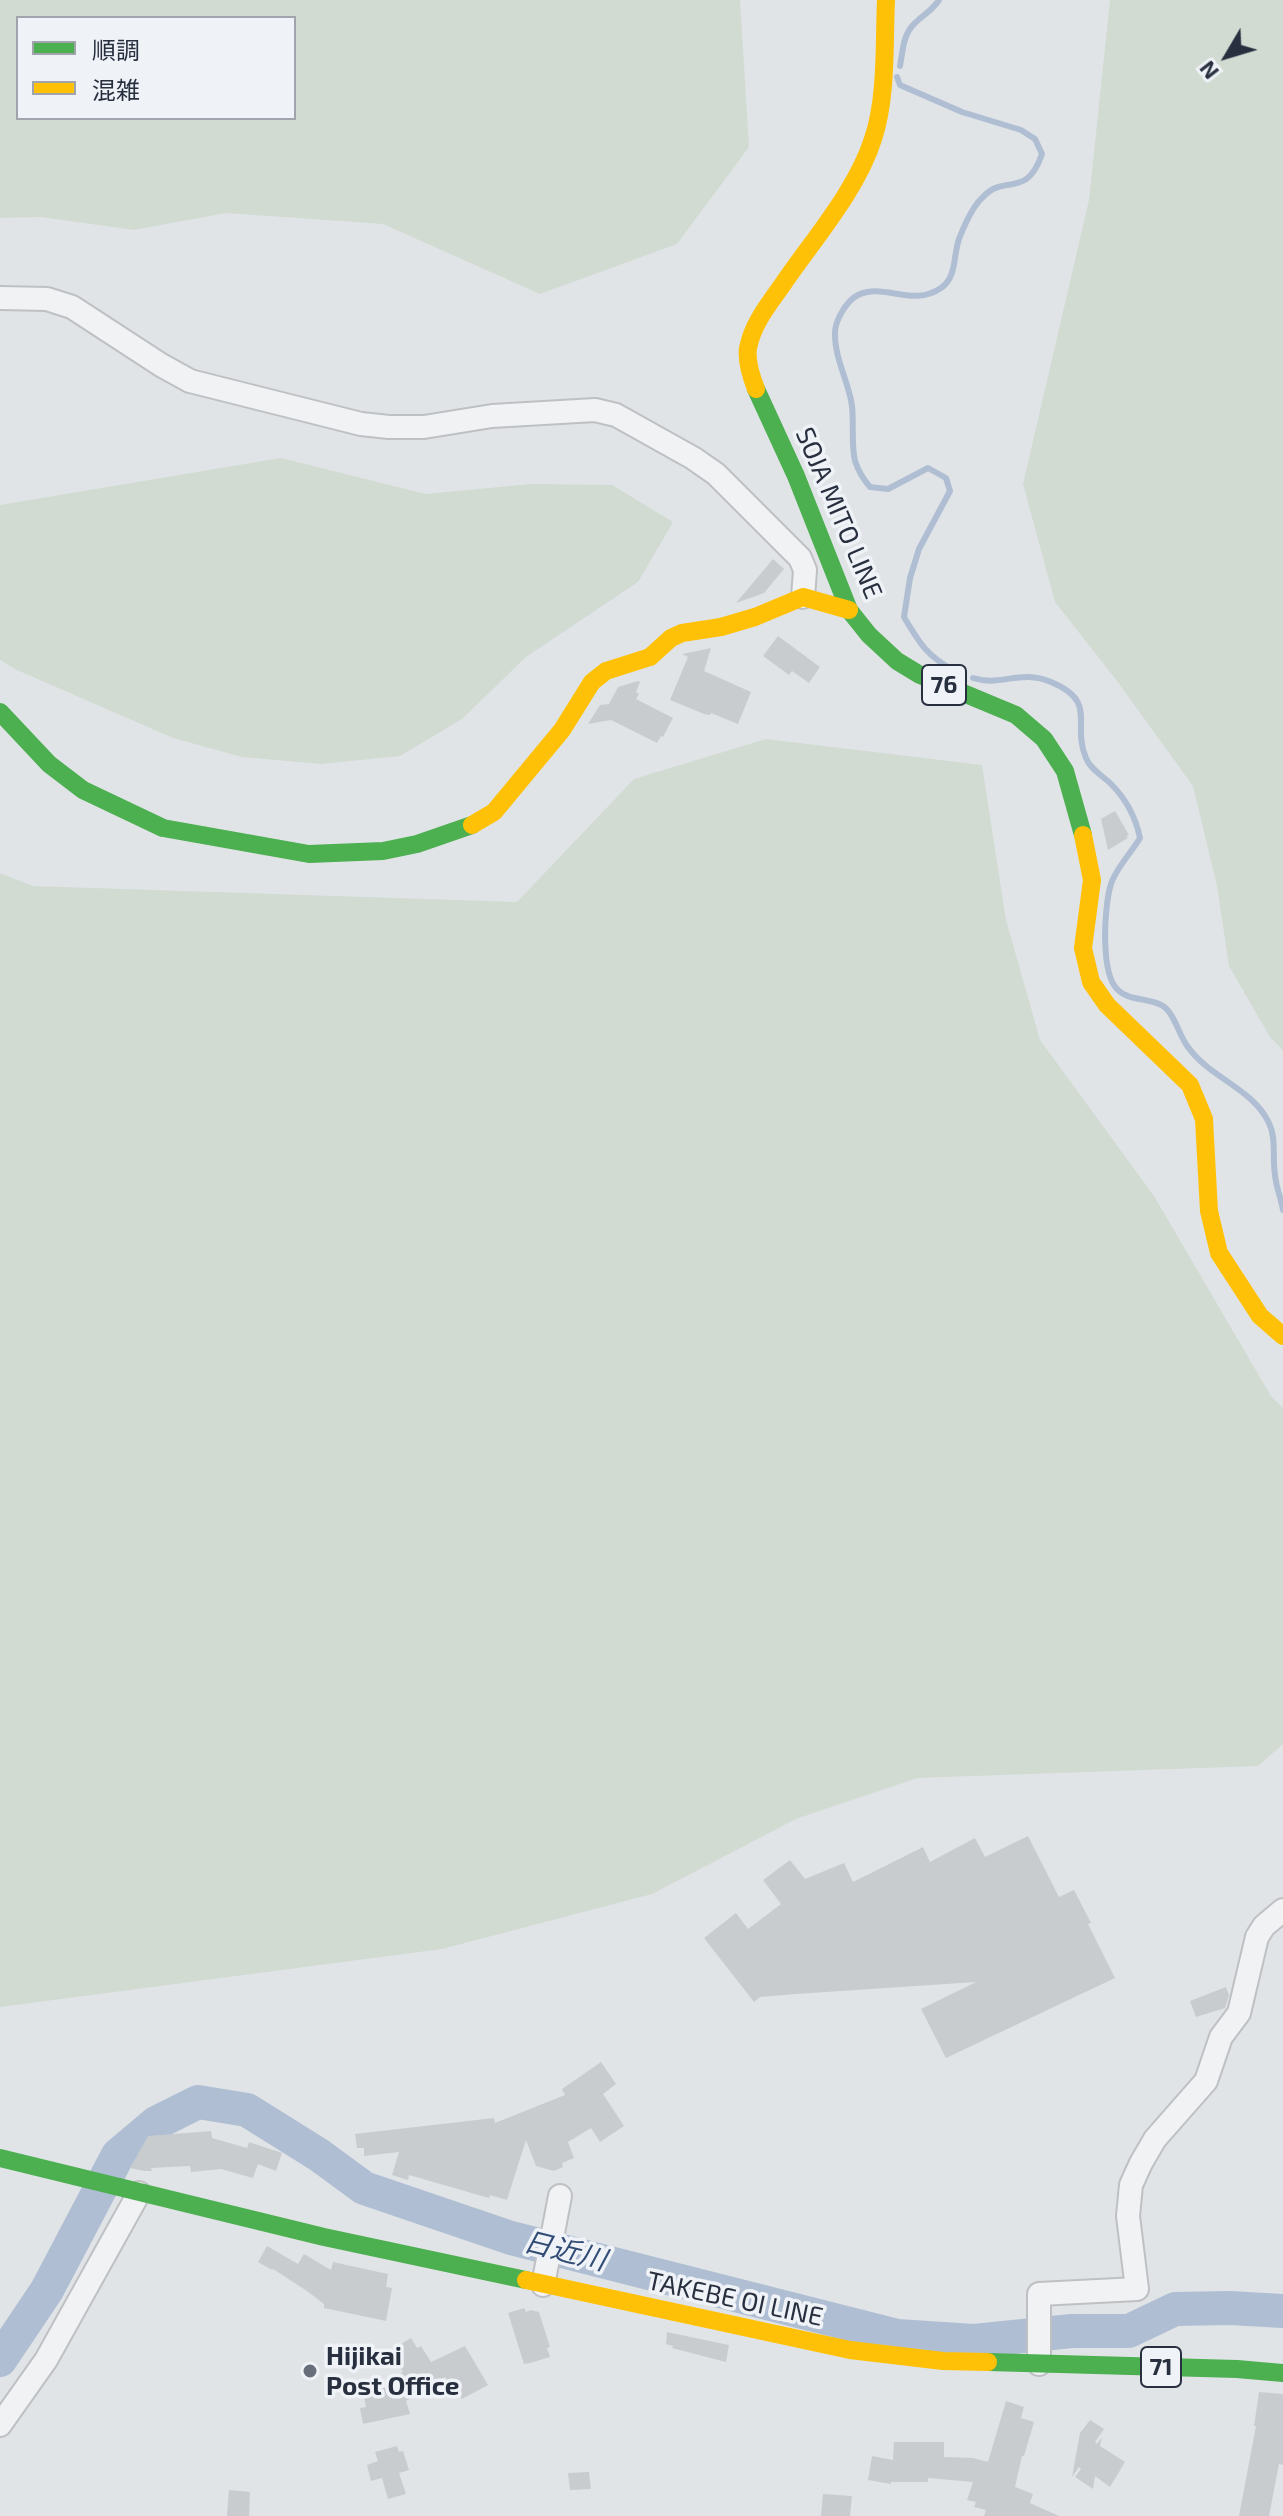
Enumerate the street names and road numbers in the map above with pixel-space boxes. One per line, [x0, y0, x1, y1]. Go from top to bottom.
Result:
street label: SOJA MITO LINE [789, 423, 889, 603]
road number: 76 [922, 665, 966, 705]
street label: TAKEBE OI LINE [644, 2265, 826, 2333]
road number: 71 [1141, 2347, 1181, 2387]

